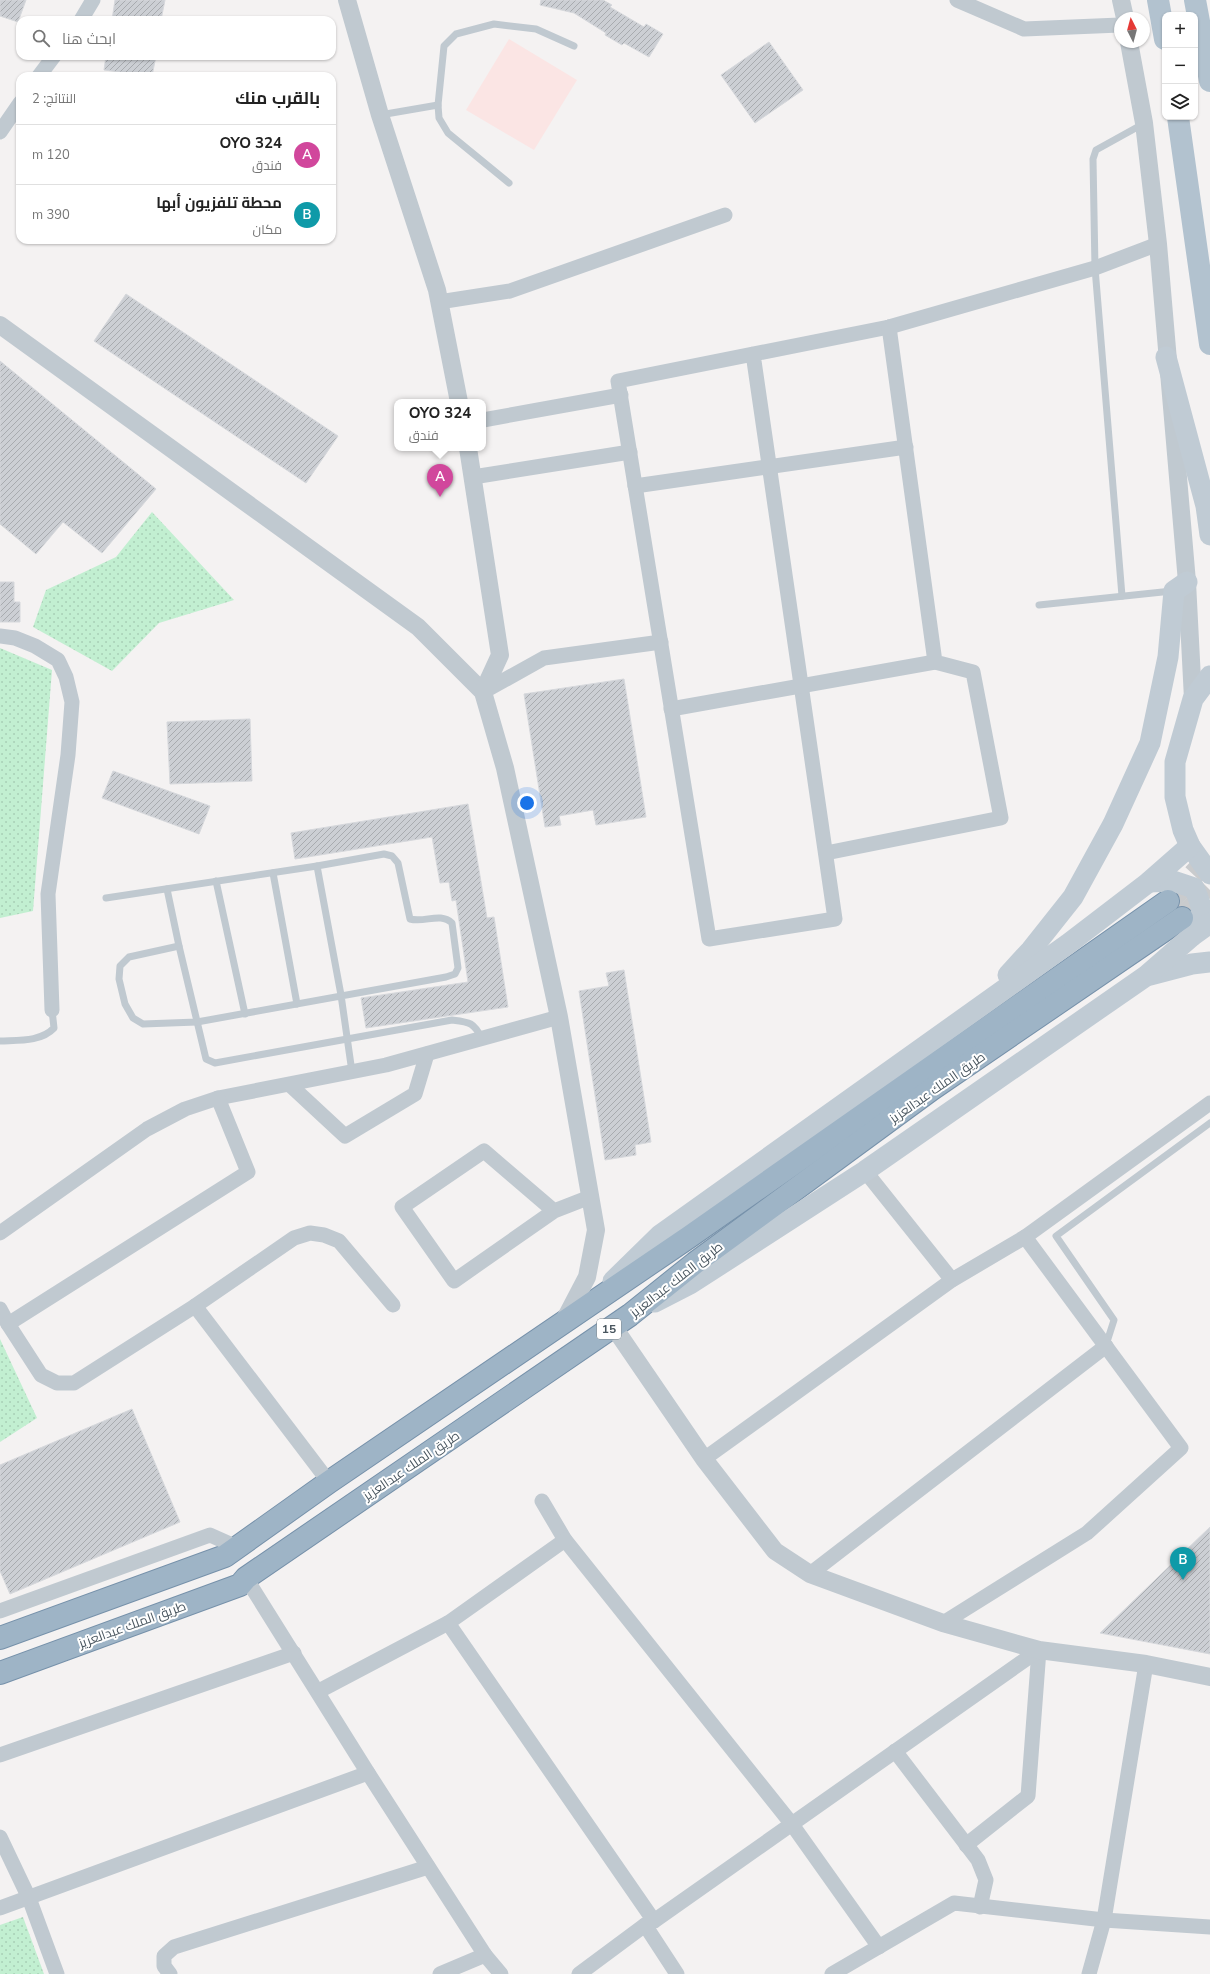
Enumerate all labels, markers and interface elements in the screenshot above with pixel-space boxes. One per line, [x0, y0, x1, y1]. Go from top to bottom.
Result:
north arrow [1114, 12, 1150, 48]
map controls [1162, 12, 1198, 120]
button: + [1162, 12, 1198, 48]
search box [16, 16, 336, 60]
icon: search [30, 27, 52, 49]
text: ابحث هنا [62, 29, 116, 49]
button: − [1162, 48, 1198, 84]
button: layers [1162, 84, 1198, 120]
text: بالقرب منك [235, 87, 320, 110]
text: النتائج: 2 [32, 90, 76, 108]
text: OYO 324 [219, 133, 282, 153]
text: 120 m [32, 146, 70, 164]
text: A [302, 146, 312, 164]
text: فندق [252, 157, 282, 175]
text: محطة تلفزيون أبها [156, 193, 282, 213]
text: 390 m [32, 206, 70, 224]
text: B [303, 206, 311, 224]
text: مكان [253, 221, 282, 239]
popup [394, 399, 486, 451]
text: OYO 324 [409, 403, 471, 423]
text: فندق [409, 427, 439, 445]
pin: A [427, 464, 453, 497]
your location [517, 793, 537, 813]
street label: طريق الملك عبدالعزيز [885, 1048, 989, 1128]
street label: طريق الملك عبدالعزيز [626, 1238, 727, 1322]
road number: 15 [597, 1319, 621, 1339]
street label: طريق الملك عبدالعزيز [359, 1427, 463, 1505]
pin: B [1170, 1547, 1196, 1580]
street label: طريق الملك عبدالعزيز [75, 1597, 189, 1653]

